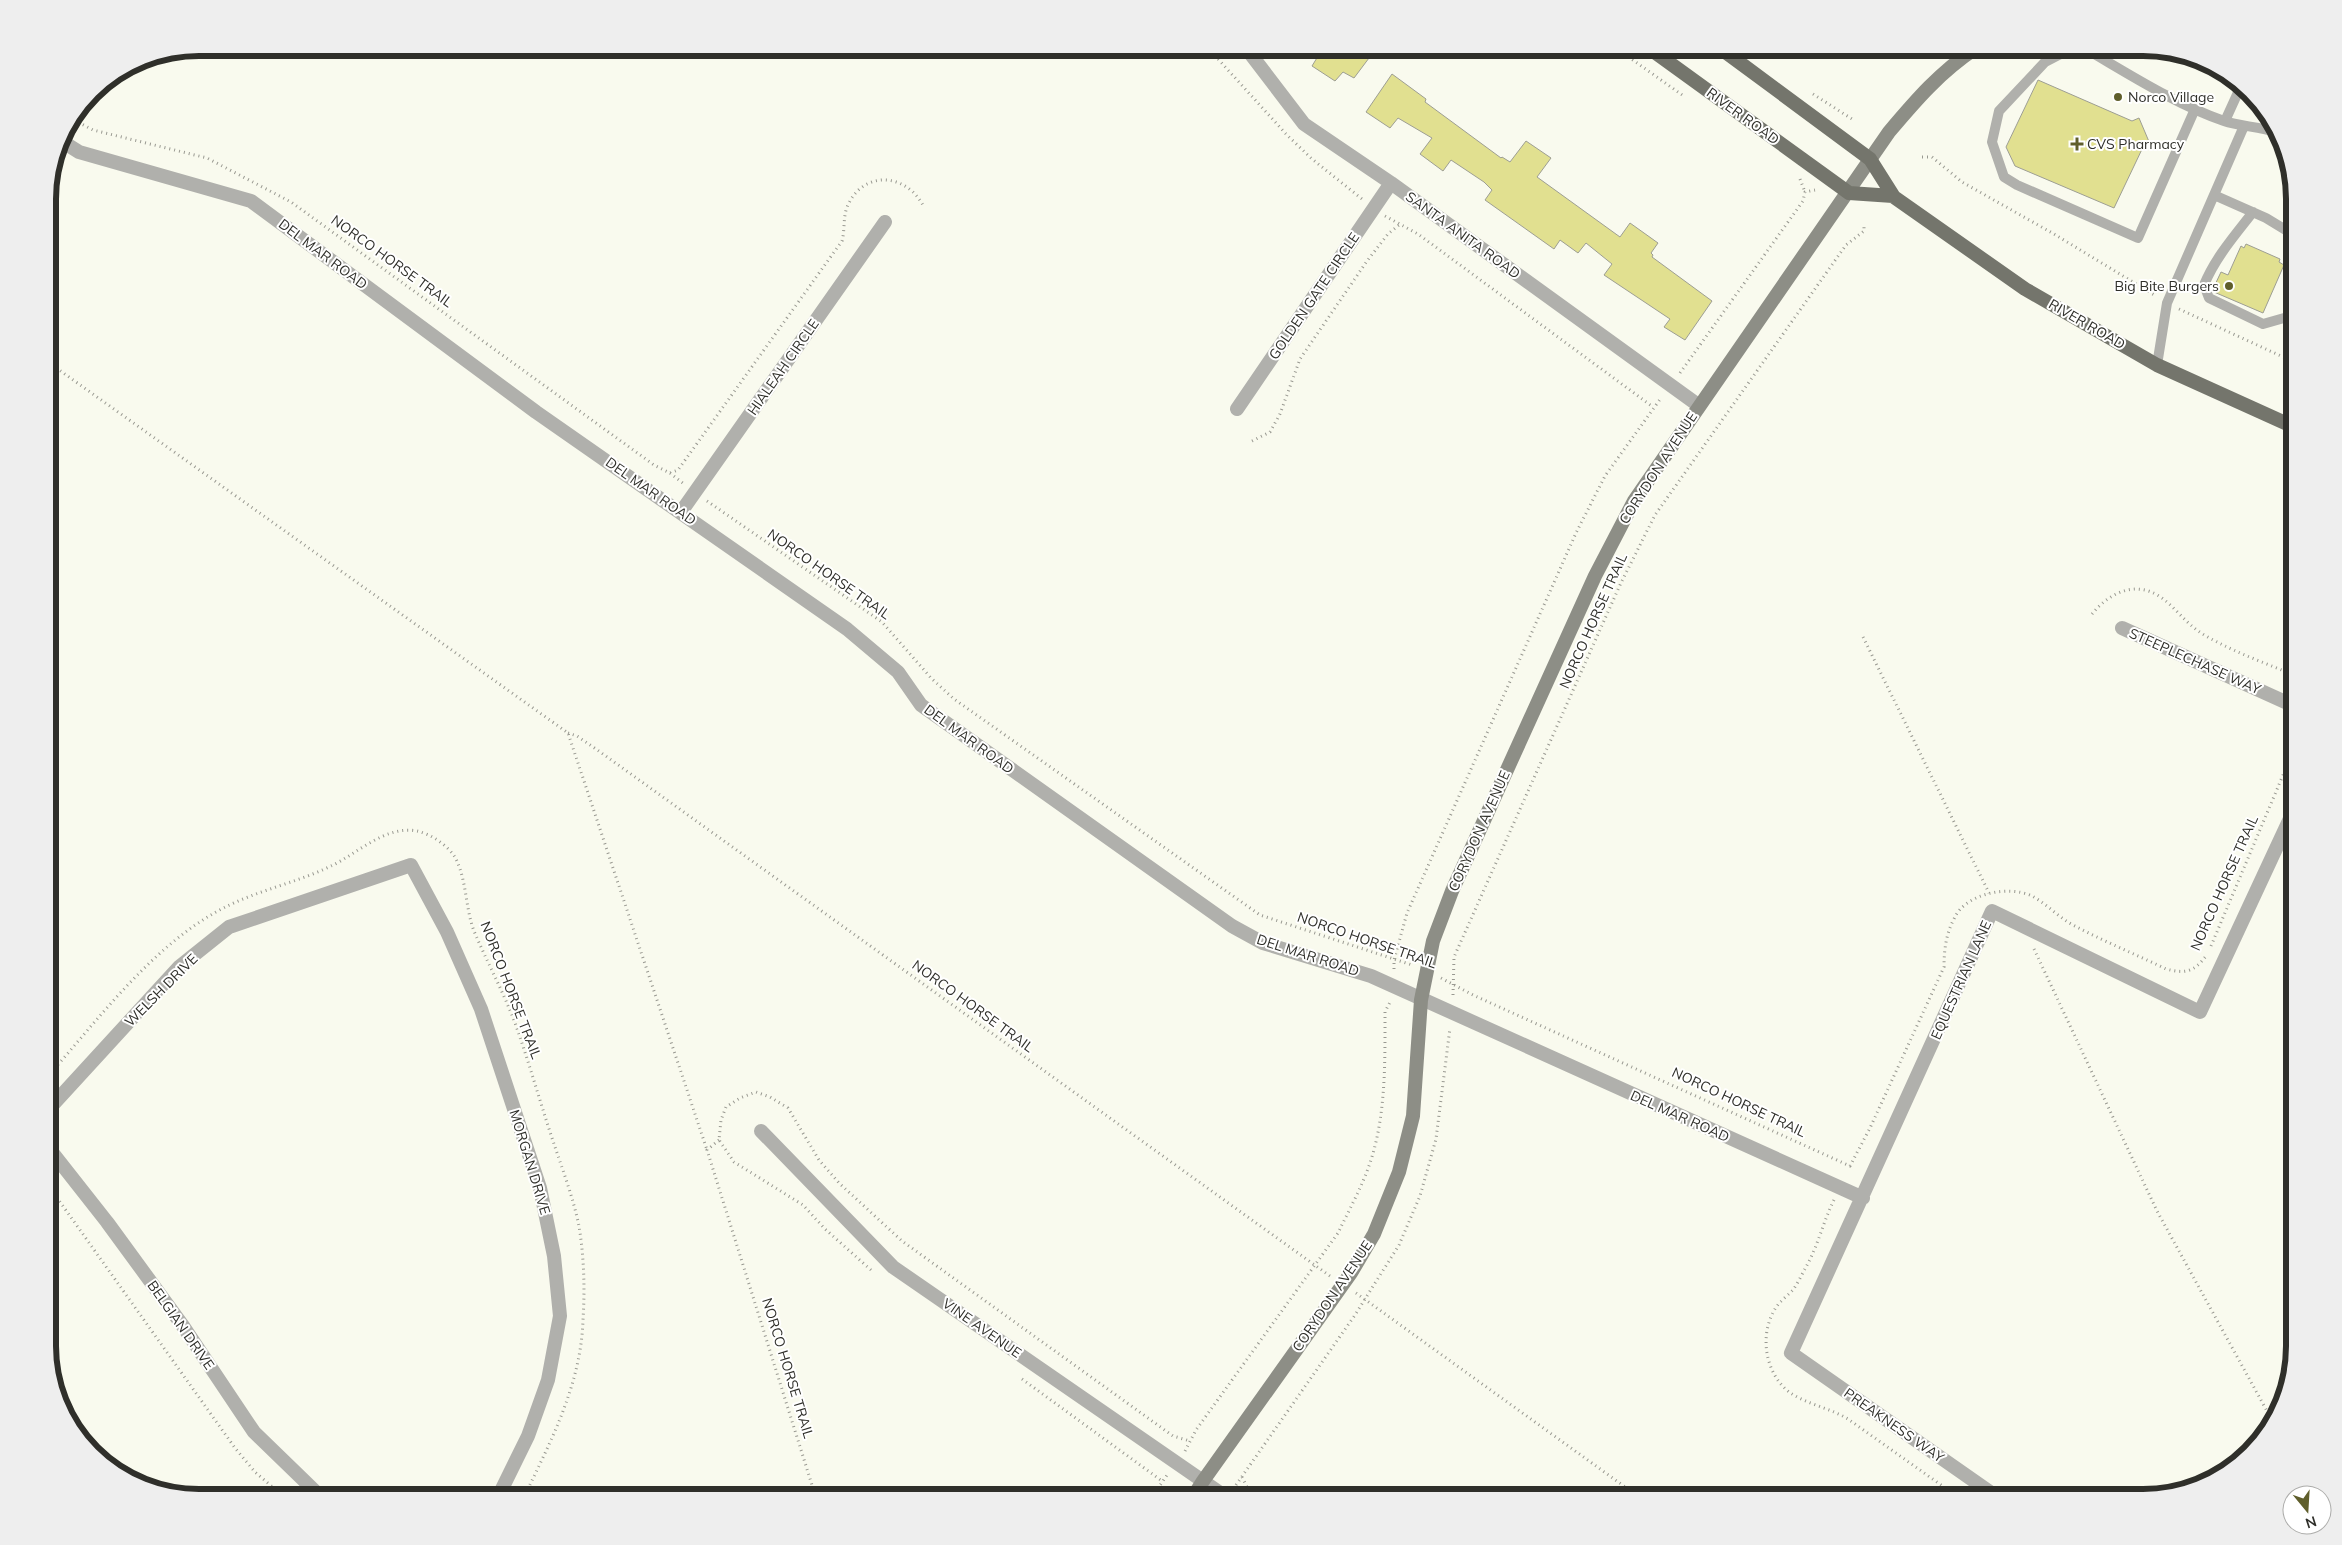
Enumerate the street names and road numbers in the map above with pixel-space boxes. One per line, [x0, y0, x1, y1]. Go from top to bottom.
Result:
street label: RIVER ROAD [1703, 84, 1783, 148]
street label: SANTA ANITA ROAD [1402, 187, 1524, 283]
street label: NORCO HORSE TRAIL [328, 211, 457, 311]
street label: DEL MAR ROAD [275, 215, 371, 293]
street label: GOLDEN GATE CIRCLE [1265, 229, 1363, 363]
street label: RIVER ROAD [2045, 295, 2129, 353]
street label: HIALEAH CIRCLE [743, 315, 823, 419]
street label: CORYDON AVENUE [1615, 408, 1701, 528]
street label: DEL MAR ROAD [602, 453, 700, 529]
street label: NORCO HORSE TRAIL [764, 525, 894, 623]
street label: NORCO HORSE TRAIL [1555, 550, 1631, 691]
street label: STEEPLECHASE WAY [2126, 624, 2264, 698]
street label: DEL MAR ROAD [921, 700, 1017, 778]
street label: CORYDON AVENUE [1444, 768, 1514, 894]
street label: NORCO HORSE TRAIL [2186, 812, 2262, 953]
street label: NORCO HORSE TRAIL [1295, 908, 1439, 972]
street label: EQUESTRIAN LANE [1927, 918, 1995, 1042]
street label: NORCO HORSE TRAIL [476, 919, 546, 1062]
street label: DEL MAR ROAD [1255, 930, 1361, 980]
street label: WELSH DRIVE [121, 950, 201, 1030]
street label: NORCO HORSE TRAIL [909, 956, 1038, 1056]
street label: NORCO HORSE TRAIL [1669, 1063, 1809, 1141]
street label: DEL MAR ROAD [1628, 1086, 1732, 1146]
street label: MORGAN DRIVE [505, 1107, 555, 1217]
street label: CORYDON AVENUE [1288, 1237, 1376, 1355]
street label: BELGIAN DRIVE [144, 1277, 218, 1373]
street label: VINE AVENUE [939, 1294, 1025, 1362]
street label: NORCO HORSE TRAIL [758, 1296, 818, 1441]
street label: PREAKNESS WAY [1840, 1384, 1948, 1467]

